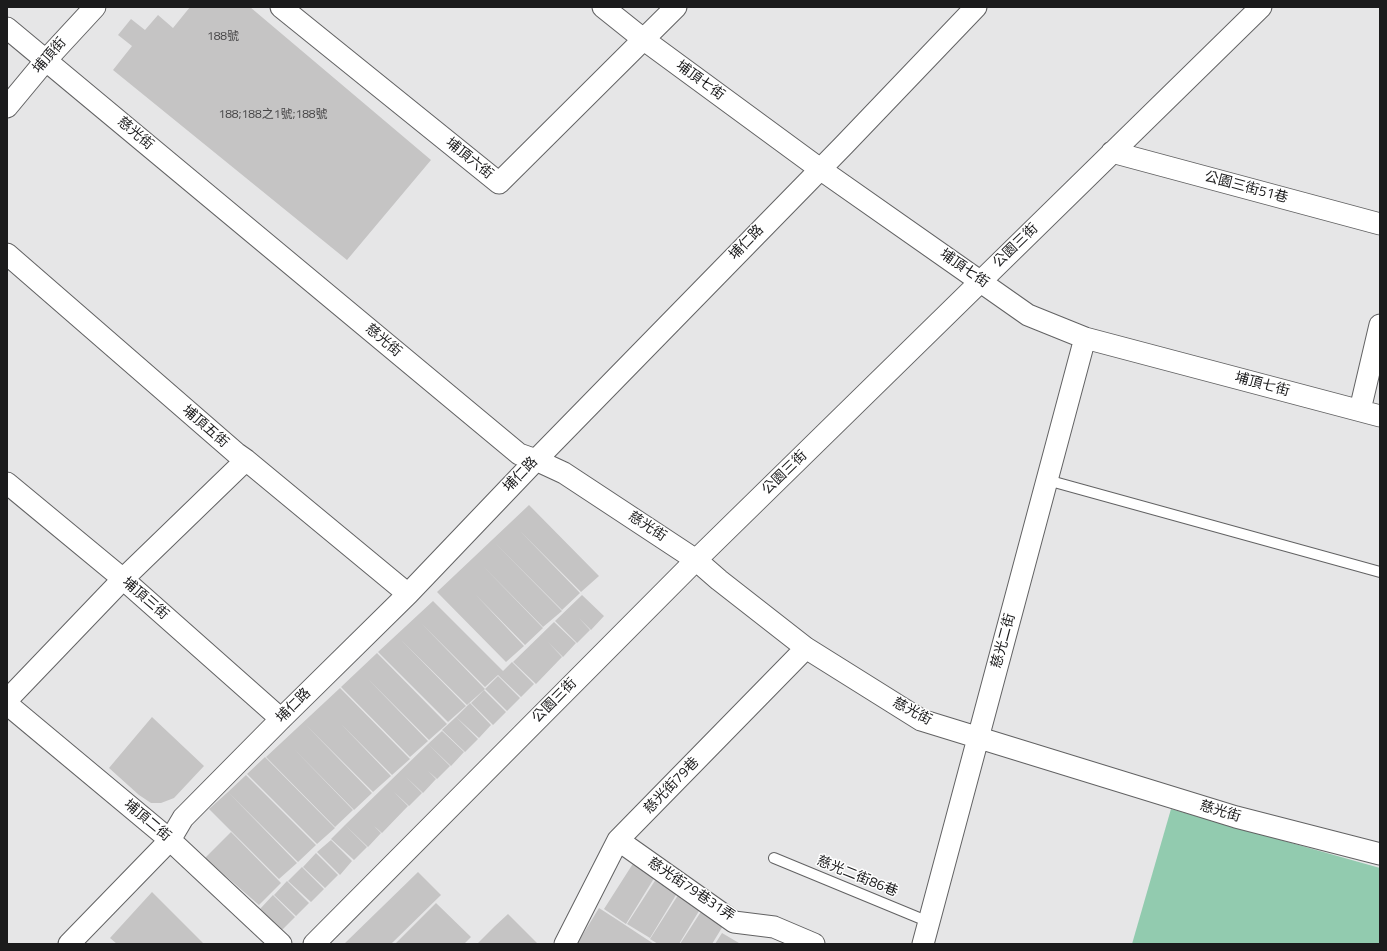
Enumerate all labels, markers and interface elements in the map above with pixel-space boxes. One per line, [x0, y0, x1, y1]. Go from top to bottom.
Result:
house number: 188號 [207, 30, 239, 44]
street label: 埔頂街 [30, 35, 70, 77]
street label: 埔頂七街 [672, 58, 728, 104]
house number: 188;188之1號;188號 [218, 108, 328, 122]
street label: 慈光街 [114, 114, 156, 154]
street label: 埔頂六街 [442, 135, 496, 183]
street label: 公園三街51巷 [1202, 169, 1290, 207]
street label: 公園三街 [990, 221, 1042, 271]
street label: 埔仁路 [726, 222, 768, 264]
street label: 埔頂七街 [936, 246, 992, 292]
street label: 慈光街 [362, 321, 404, 361]
street label: 埔頂七街 [1233, 370, 1291, 400]
street label: 埔頂五街 [178, 402, 232, 452]
street label: 公園三街 [759, 448, 811, 498]
street label: 埔仁路 [500, 454, 542, 496]
street label: 慈光街 [625, 509, 669, 545]
street label: 埔頂三街 [118, 574, 172, 624]
street label: 慈光二街 [989, 612, 1019, 670]
street label: 公園三街 [529, 675, 581, 727]
street label: 埔仁路 [273, 685, 315, 727]
street label: 慈光街 [890, 695, 934, 729]
street label: 慈光街79巷 [641, 754, 703, 818]
street label: 埔頂二街 [120, 797, 174, 845]
street label: 慈光街 [1197, 798, 1243, 826]
street label: 慈光二街86巷 [814, 853, 900, 901]
street label: 慈光街79巷31弄 [644, 855, 738, 925]

